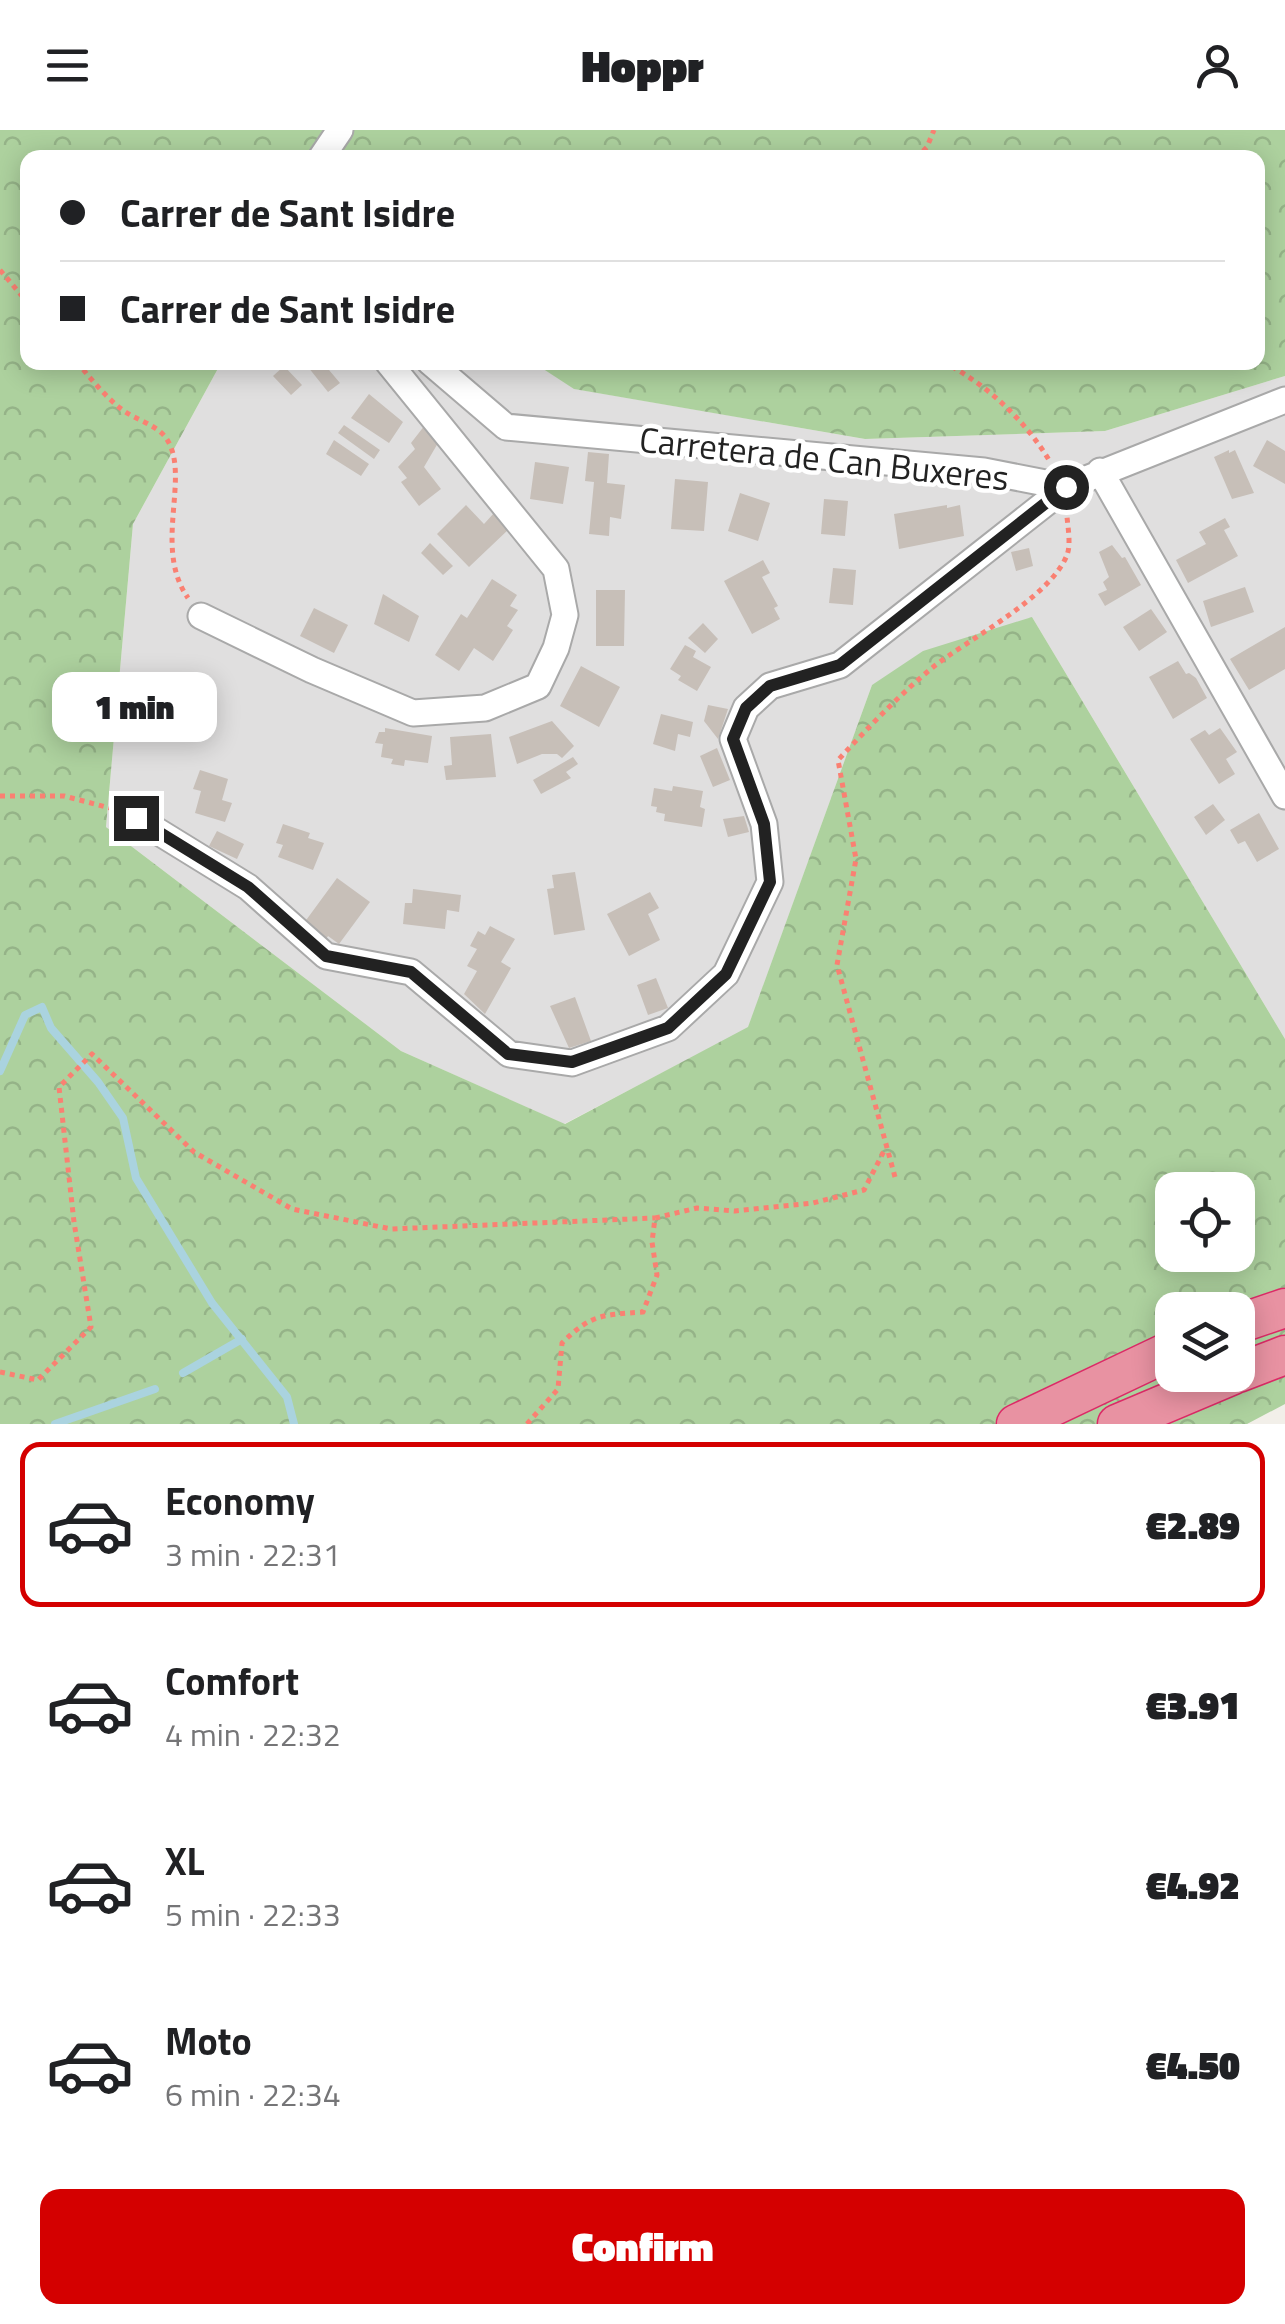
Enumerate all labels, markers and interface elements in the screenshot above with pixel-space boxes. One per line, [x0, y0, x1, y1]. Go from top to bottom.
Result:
text: Hoppr [581, 31, 704, 99]
icon: menu [40, 38, 95, 93]
icon: person [1190, 38, 1245, 93]
text: Carrer de Sant Isidre [120, 184, 455, 242]
text: Carrer de Sant Isidre [120, 280, 455, 338]
street label: Carretera de Can Buxeres [637, 412, 1012, 504]
route start [1044, 465, 1089, 510]
callout: 1 min [54, 673, 218, 743]
text: 1 min [95, 683, 174, 731]
route end [114, 796, 159, 841]
map controls [1155, 1172, 1255, 1392]
button: locate [1155, 1172, 1255, 1272]
button: layers [1155, 1292, 1255, 1392]
text: Economy [165, 1472, 315, 1530]
icon: car [45, 1480, 135, 1570]
text: €2.89 [1146, 1496, 1240, 1554]
text: 3 min · 22:31 [165, 1530, 341, 1578]
text: Comfort [165, 1652, 299, 1710]
icon: car [45, 1660, 135, 1750]
text: €3.91 [1146, 1676, 1240, 1734]
text: 4 min · 22:32 [165, 1710, 341, 1758]
text: XL [165, 1832, 205, 1890]
icon: car [45, 1840, 135, 1930]
text: €4.92 [1146, 1856, 1240, 1914]
text: 5 min · 22:33 [165, 1890, 341, 1938]
text: Moto [165, 2012, 252, 2070]
icon: car [45, 2020, 135, 2110]
text: €4.50 [1146, 2036, 1240, 2094]
text: 6 min · 22:34 [165, 2070, 341, 2118]
button: Confirm [40, 2189, 1245, 2304]

